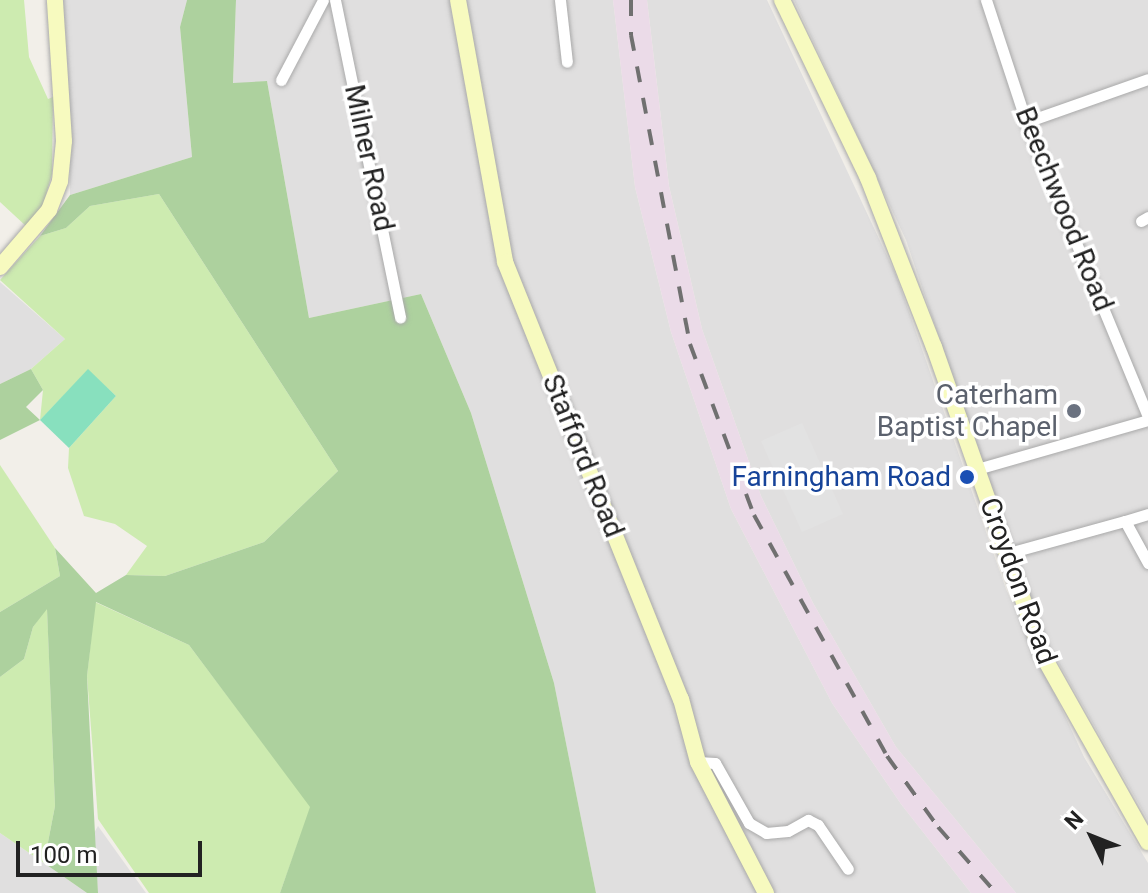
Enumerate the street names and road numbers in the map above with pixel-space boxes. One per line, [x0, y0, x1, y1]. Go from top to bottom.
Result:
street label: Milner Road [337, 82, 401, 234]
street label: Beechwood Road [1008, 102, 1120, 316]
street label: Stafford Road [535, 370, 631, 542]
street label: Croydon Road [972, 493, 1064, 669]

